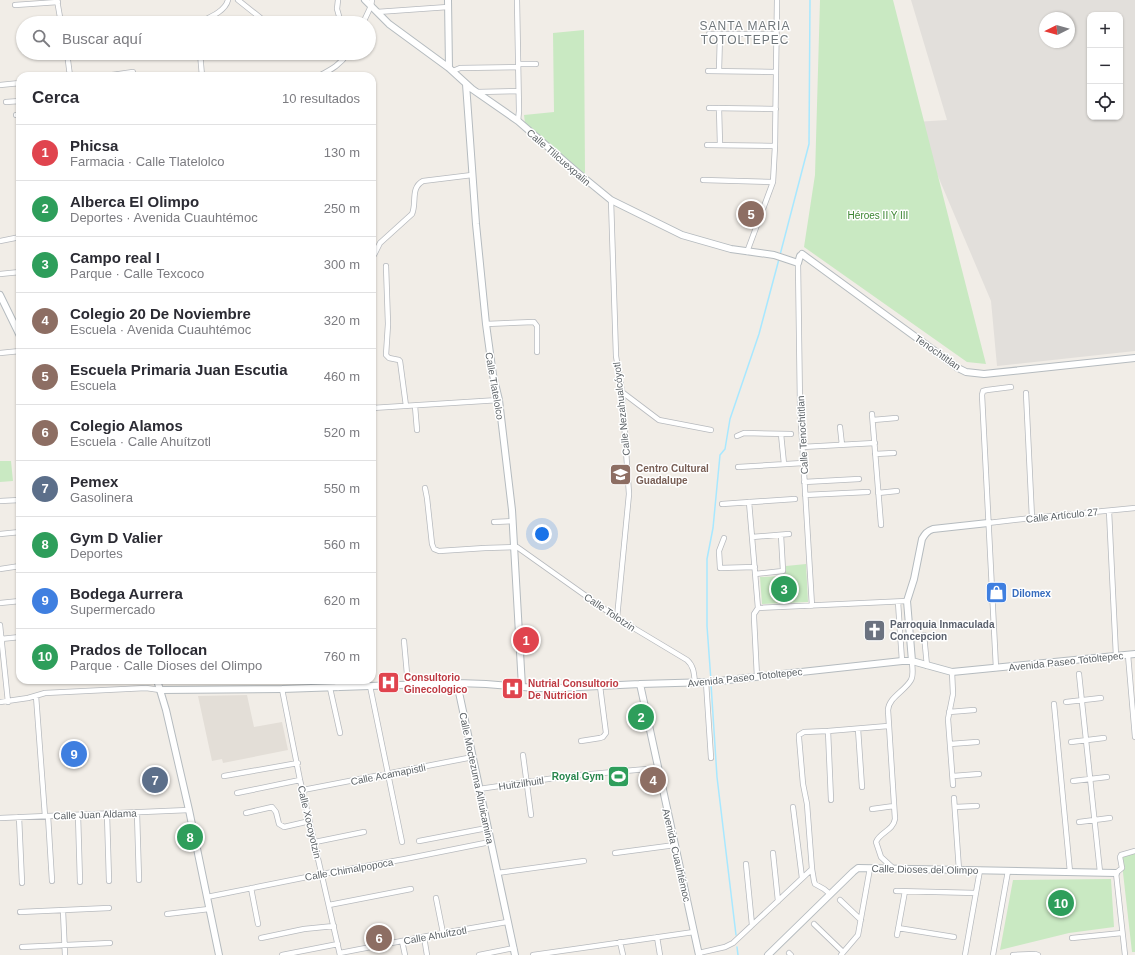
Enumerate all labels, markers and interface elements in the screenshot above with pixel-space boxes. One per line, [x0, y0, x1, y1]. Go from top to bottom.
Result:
north arrow [1039, 12, 1075, 48]
map controls [1087, 12, 1123, 120]
button: + [1087, 12, 1123, 48]
search box [16, 16, 376, 60]
district label: SANTA MARIA TOTOLTEPEC [700, 19, 790, 47]
icon: search [30, 27, 52, 49]
text: Buscar aquí [62, 30, 142, 47]
button: − [1087, 48, 1123, 84]
button: locate [1087, 84, 1123, 120]
text: Cerca [32, 88, 79, 107]
text: 10 resultados [282, 91, 360, 106]
street label: Calle Tlilcuexpalin [525, 127, 593, 188]
text: Phicsa [70, 137, 118, 154]
text: 1 [41, 145, 49, 160]
text: 130 m [324, 145, 360, 160]
text: Farmacia · Calle Tlatelolco [70, 154, 224, 169]
text: Alberca El Olimpo [70, 193, 199, 210]
pin: 5 [738, 199, 764, 229]
text: 2 [41, 201, 49, 216]
text: 250 m [324, 201, 360, 216]
text: Deportes · Avenida Cuauhtémoc [70, 210, 258, 225]
park label: Héroes II Y III [848, 210, 908, 221]
text: Campo real I [70, 249, 160, 266]
text: 3 [41, 257, 49, 272]
text: 300 m [324, 257, 360, 272]
text: Parque · Calle Texcoco [70, 266, 204, 281]
text: Colegio 20 De Noviembre [70, 305, 251, 322]
text: 4 [41, 313, 49, 328]
text: 320 m [324, 313, 360, 328]
text: Escuela · Avenida Cuauhtémoc [70, 322, 251, 337]
street label: Tenochtitlan [913, 333, 963, 372]
street label: Calle Tlatelolco [483, 352, 506, 421]
text: Escuela Primaria Juan Escutia [70, 361, 288, 378]
street label: Calle Nezahualcóyotl [611, 362, 632, 456]
text: 5 [41, 369, 49, 384]
text: 460 m [324, 369, 360, 384]
text: Escuela [70, 378, 116, 393]
street label: Calle Tenochtitlan [795, 395, 810, 475]
text: Colegio Alamos [70, 417, 183, 434]
text: 6 [41, 425, 49, 440]
text: 520 m [324, 425, 360, 440]
text: Escuela · Calle Ahuítzotl [70, 434, 211, 449]
school or university icon: Centro Cultural Guadalupe [607, 461, 633, 487]
place label: Centro Cultural Guadalupe [636, 463, 709, 486]
text: Pemex [70, 473, 118, 490]
text: 7 [41, 481, 49, 496]
text: 550 m [324, 481, 360, 496]
text: Gasolinera [70, 490, 133, 505]
street label: Calle Artículo 27 [1025, 506, 1099, 525]
your location [532, 524, 552, 544]
text: Gym D Valier [70, 529, 163, 546]
text: 8 [41, 537, 49, 552]
text: 560 m [324, 537, 360, 552]
text: Deportes [70, 546, 123, 561]
pin: 3 [771, 574, 797, 604]
shop icon: Dilomex [983, 580, 1009, 606]
text: Bodega Aurrera [70, 585, 183, 602]
place label: Dilomex [1012, 588, 1051, 599]
street label: Calle Tolotzin [582, 591, 637, 634]
text: 9 [41, 593, 49, 608]
text: 620 m [324, 593, 360, 608]
text: Supermercado [70, 602, 155, 617]
church icon: Parroquia Inmaculada Concepcion [862, 617, 888, 643]
place label: Parroquia Inmaculada Concepcion [890, 619, 995, 642]
pin: 1 [513, 625, 539, 655]
text: Prados de Tollocan [70, 641, 207, 658]
text: 10 [38, 649, 52, 664]
text: 760 m [324, 649, 360, 664]
street label: Avenida Paseo Totoltepec [1008, 650, 1124, 673]
text: Parque · Calle Dioses del Olimpo [70, 658, 262, 673]
street label: Avenida Paseo Totoltepec [687, 666, 803, 689]
hospital icon: Consultorio Ginecologico [376, 670, 402, 696]
place label: Consultorio Ginecologico [404, 672, 467, 695]
hospital icon: Nutrial Consultorio De Nutricion [499, 676, 525, 702]
place label: Nutrial Consultorio De Nutricion [528, 678, 619, 701]
pin: 2 [628, 702, 654, 732]
street label: Calle Moctezuma Alhuicamina [457, 711, 496, 845]
pin: 9 [61, 739, 87, 769]
street label: Calle Acamapistli [350, 762, 427, 787]
sports icon: Royal Gym [606, 763, 632, 789]
pin: 7 [142, 765, 168, 795]
pin: 4 [640, 765, 666, 795]
place label: Royal Gym [552, 771, 604, 782]
street label: Huitzilhuitl [498, 775, 544, 792]
street label: Calle Xocoyotzin [296, 785, 323, 860]
street label: Avenida Cuauhtémoc [660, 807, 693, 903]
street label: Calle Juan Aldama [53, 808, 137, 821]
pin: 8 [177, 822, 203, 852]
street label: Calle Chimalpopoca [304, 856, 395, 883]
street label: Calle Dioses del Olimpo [872, 863, 979, 876]
pin: 10 [1048, 888, 1074, 918]
pin: 6 [366, 923, 392, 953]
street label: Calle Ahuítzotl [403, 925, 468, 946]

